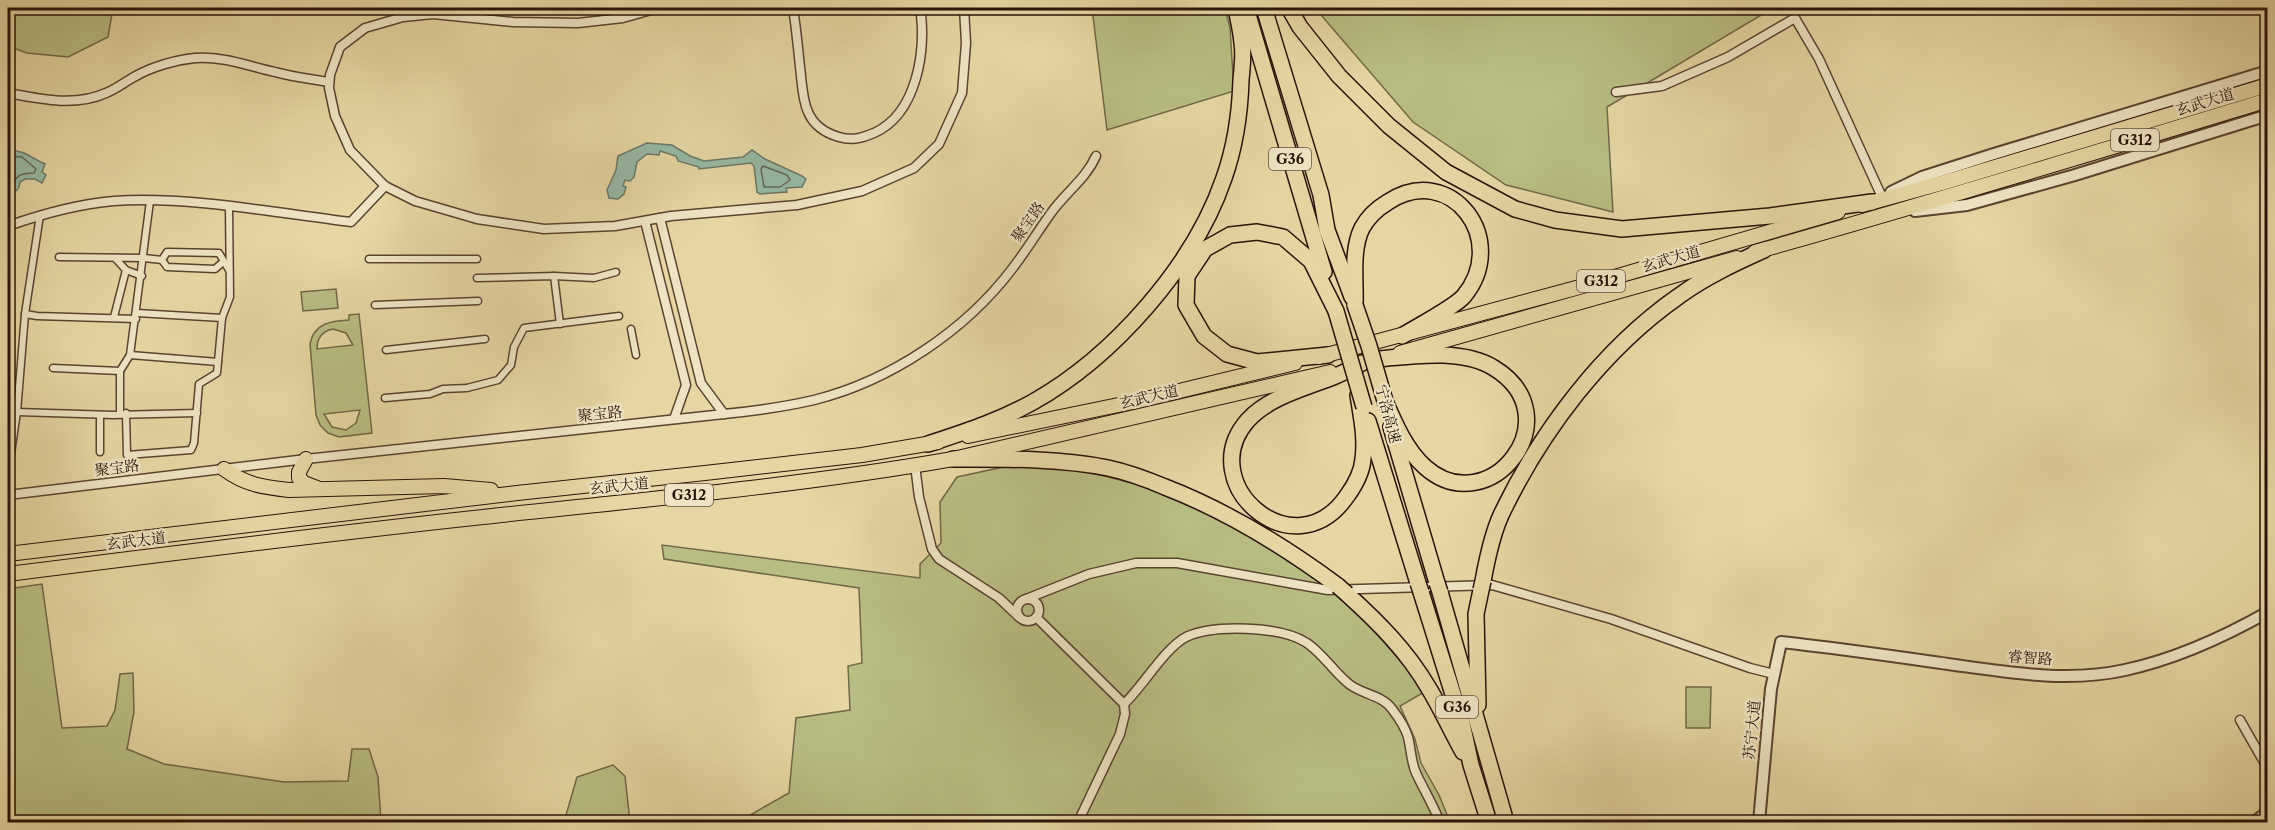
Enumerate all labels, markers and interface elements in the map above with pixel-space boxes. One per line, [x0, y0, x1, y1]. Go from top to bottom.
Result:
street label: 玄武大道 [2173, 84, 2236, 119]
road number: G312 [2111, 129, 2159, 151]
road number: G36 [1269, 148, 1311, 170]
street label: 聚宝路 [1007, 198, 1048, 246]
street label: 玄武大道 [1639, 241, 1702, 276]
road number: G312 [1577, 270, 1625, 292]
street label: 玄武大道 [1118, 381, 1180, 413]
street label: 宁洛高速 [1372, 382, 1405, 445]
street label: 聚宝路 [577, 402, 623, 425]
street label: 聚宝路 [93, 455, 140, 480]
street label: 玄武大道 [588, 473, 650, 498]
road number: G312 [665, 484, 713, 506]
street label: 玄武大道 [105, 527, 167, 554]
street label: 睿智路 [2007, 646, 2053, 669]
road number: G36 [1436, 696, 1478, 718]
street label: 苏宁大道 [1739, 699, 1764, 761]

